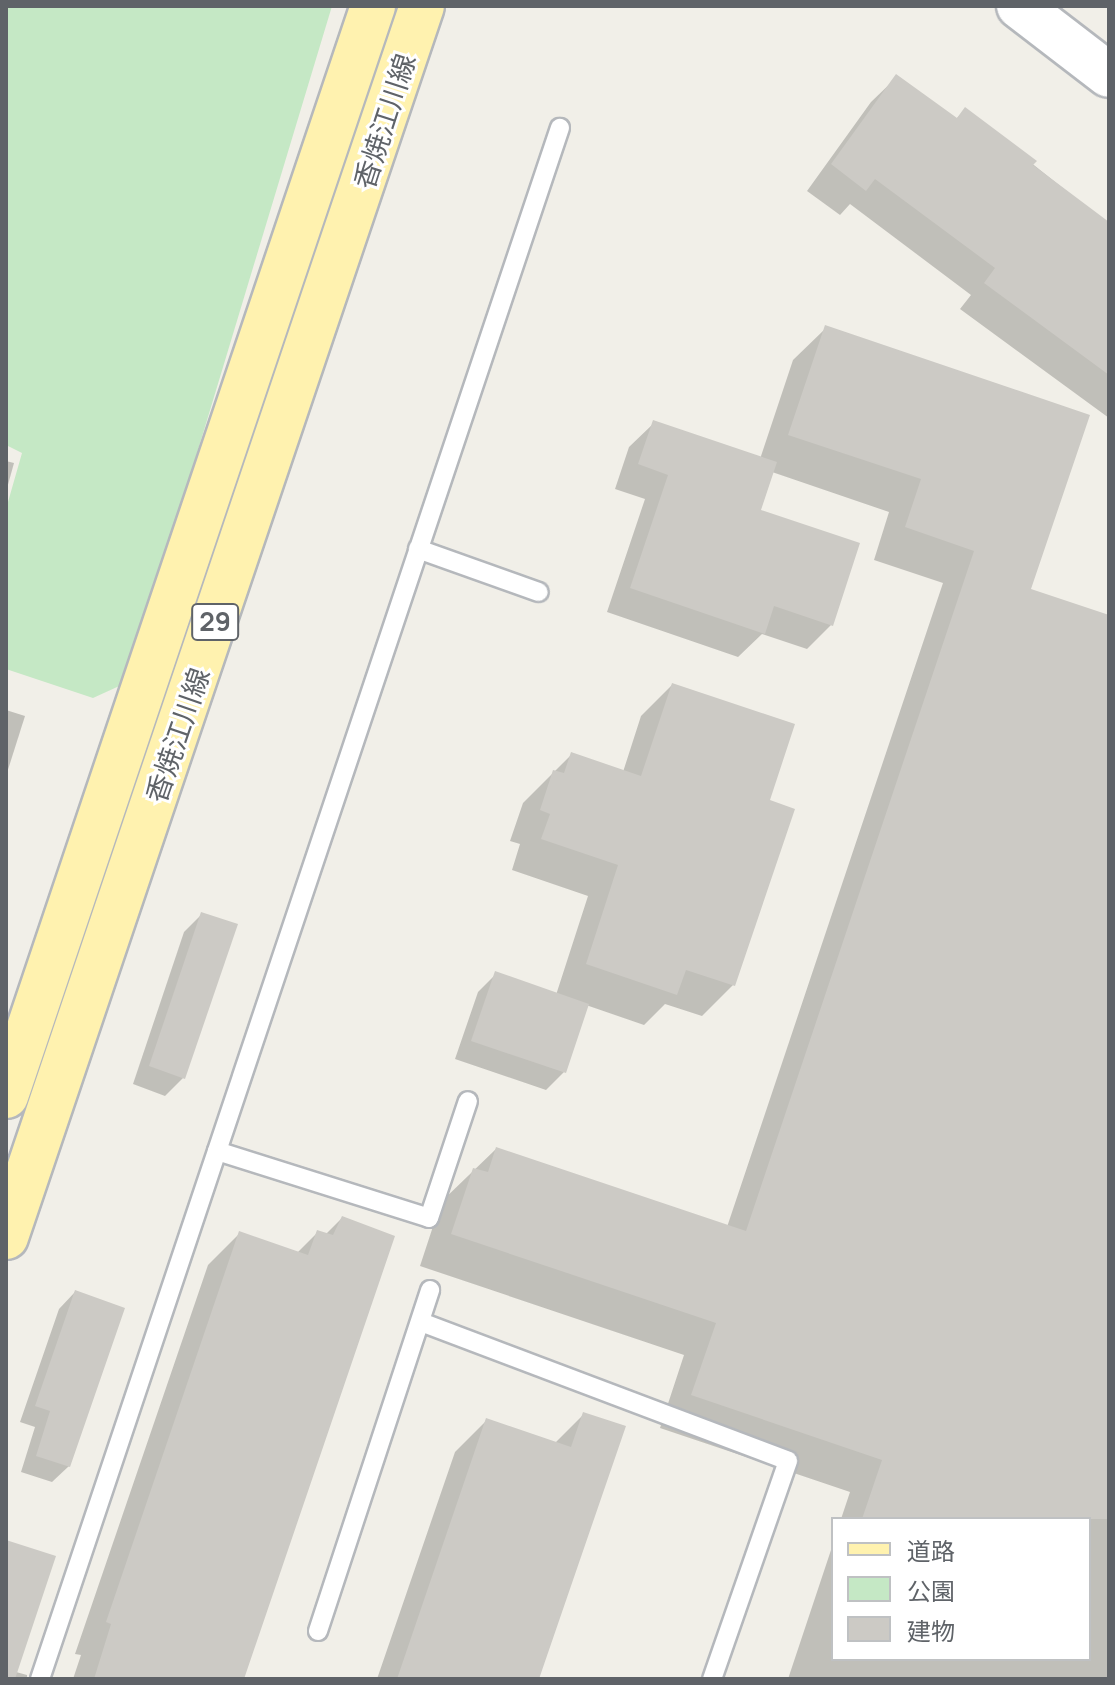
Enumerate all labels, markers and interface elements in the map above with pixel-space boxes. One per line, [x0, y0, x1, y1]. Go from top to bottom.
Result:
street label: 香焼江川線 [346, 49, 422, 193]
road number: 29 [191, 600, 239, 644]
street label: 香焼江川線 [138, 663, 216, 807]
legend [831, 1517, 1091, 1661]
text: 道路 [907, 1534, 955, 1567]
text: 公園 [907, 1574, 955, 1607]
text: 建物 [907, 1614, 955, 1647]

